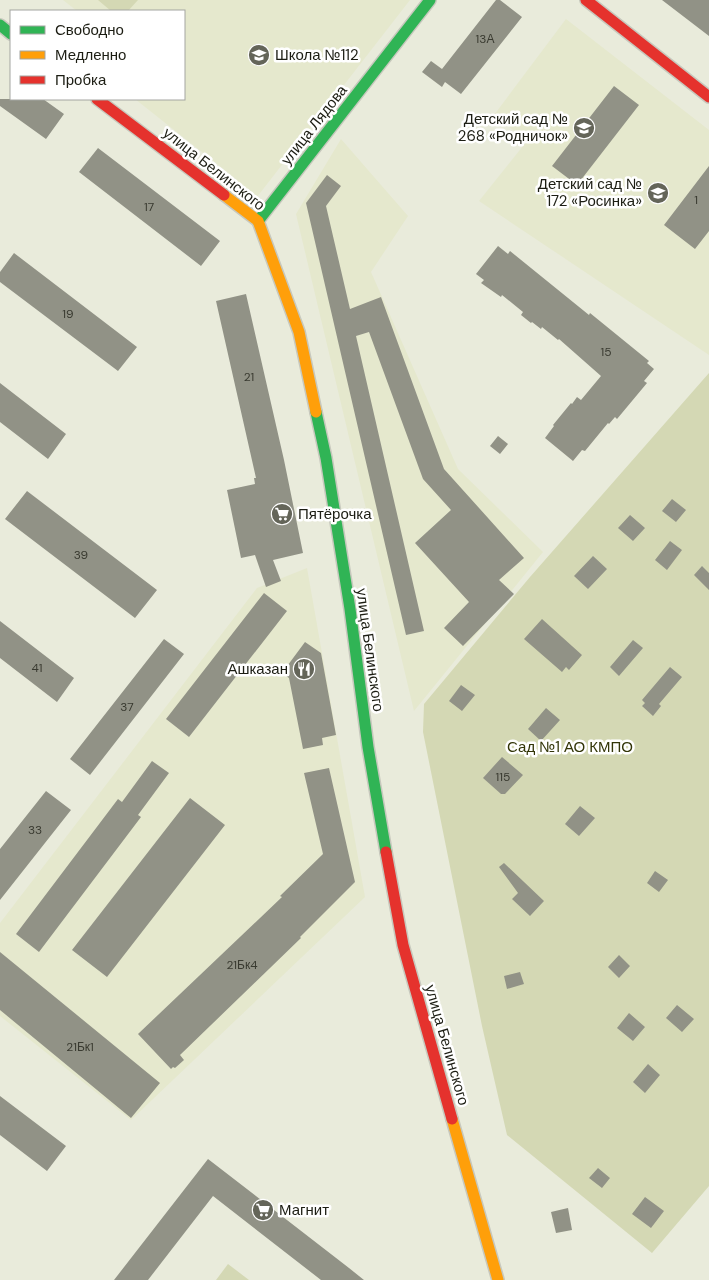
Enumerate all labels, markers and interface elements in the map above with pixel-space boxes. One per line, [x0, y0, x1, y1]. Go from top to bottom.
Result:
legend [10, 10, 185, 100]
text: Свободно [55, 20, 124, 40]
house number: 13А [476, 31, 494, 47]
school or university icon: Школа №112 [247, 43, 271, 67]
text: Медленно [55, 45, 126, 65]
place label: Школа №112 [275, 45, 359, 65]
text: Пробка [55, 70, 107, 90]
street label: улица Лядова [276, 80, 352, 169]
place label: Детский сад № 268 «Родничок» [458, 109, 568, 146]
school or university icon: Детский сад № 268 «Родничок» [572, 116, 596, 140]
street label: улица Белинского [159, 123, 269, 215]
place label: Детский сад № 172 «Росинка» [538, 174, 642, 211]
school or university icon: Детский сад № 172 «Росинка» [646, 181, 670, 205]
house number: 1 [694, 192, 698, 208]
house number: 17 [144, 199, 154, 215]
house number: 19 [62, 306, 74, 322]
house number: 15 [600, 344, 612, 360]
house number: 21 [244, 369, 254, 385]
supermarket icon: Пятёрочка [270, 502, 294, 526]
place label: Пятёрочка [298, 504, 372, 524]
house number: 39 [74, 547, 88, 563]
street label: улица Белинского [351, 587, 389, 713]
restaurant icon: Ашказан [292, 657, 316, 681]
place label: Ашказан [227, 659, 288, 679]
house number: 41 [31, 660, 43, 676]
house number: 37 [120, 699, 134, 715]
park label: Сад №1 АО КМПО [507, 737, 633, 757]
house number: 115 [496, 769, 510, 785]
house number: 33 [28, 822, 42, 838]
house number: 21Бк4 [226, 957, 258, 973]
street label: улица Белинского [420, 982, 474, 1108]
house number: 21Бк1 [66, 1039, 94, 1055]
supermarket icon: Магнит [251, 1198, 275, 1222]
place label: Магнит [279, 1200, 329, 1220]

